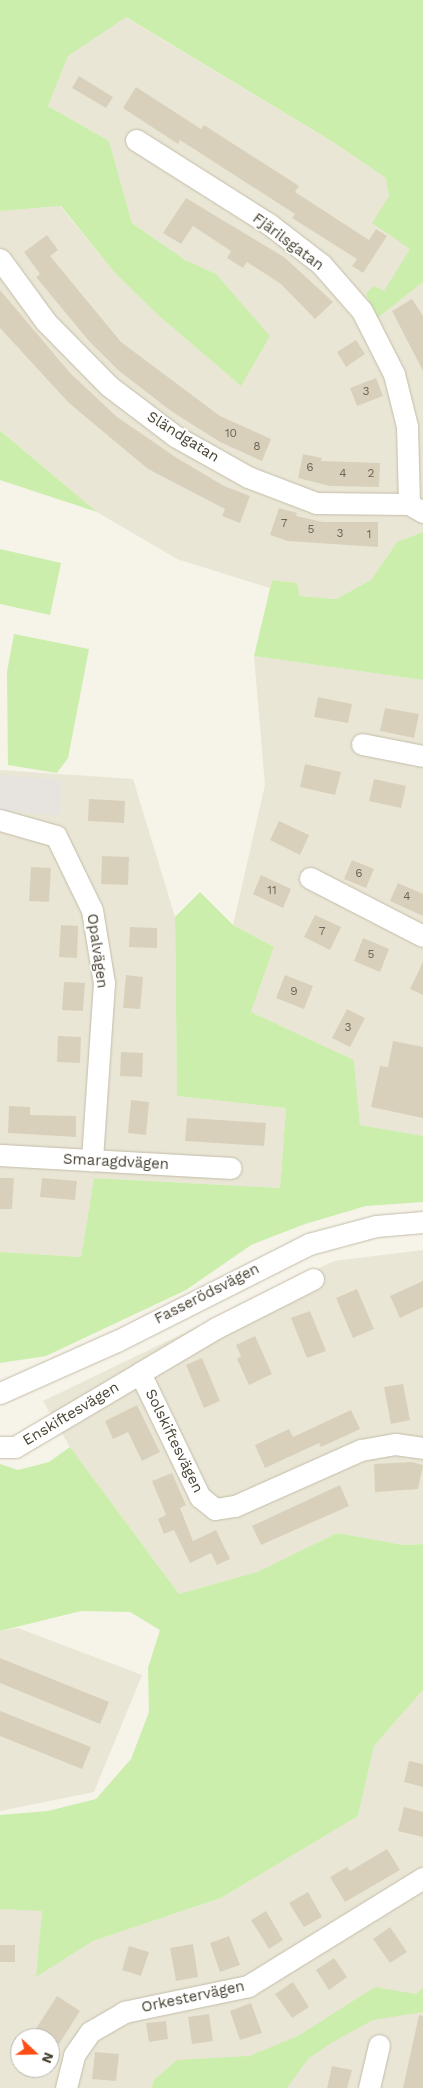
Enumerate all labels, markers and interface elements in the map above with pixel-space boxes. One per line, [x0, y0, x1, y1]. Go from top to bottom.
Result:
street label: Fjärilsgatan [249, 209, 327, 275]
house number: 3 [363, 385, 369, 399]
street label: Sländgatan [144, 408, 222, 466]
house number: 10 [225, 427, 237, 441]
house number: 8 [253, 440, 261, 454]
house number: 6 [306, 461, 314, 475]
house number: 4 [339, 467, 347, 481]
house number: 2 [368, 467, 374, 481]
house number: 7 [281, 517, 287, 531]
house number: 5 [308, 523, 314, 537]
house number: 3 [337, 527, 343, 541]
house number: 1 [367, 528, 371, 542]
house number: 6 [355, 867, 363, 881]
house number: 11 [267, 884, 277, 898]
house number: 4 [403, 890, 411, 904]
street label: Opalvägen [83, 912, 111, 990]
house number: 7 [319, 925, 325, 939]
house number: 5 [368, 948, 374, 962]
house number: 9 [290, 985, 298, 999]
house number: 3 [345, 1021, 351, 1035]
street label: Smaragdvägen [63, 1150, 169, 1174]
street label: Fasserödsvägen [152, 1260, 262, 1328]
street label: Enskiftesvägen [20, 1378, 122, 1450]
street label: Solskiftesvägen [141, 1386, 207, 1496]
street label: Orkestervägen [140, 1977, 246, 2017]
north arrow [10, 2028, 60, 2078]
text: N [39, 2050, 57, 2066]

